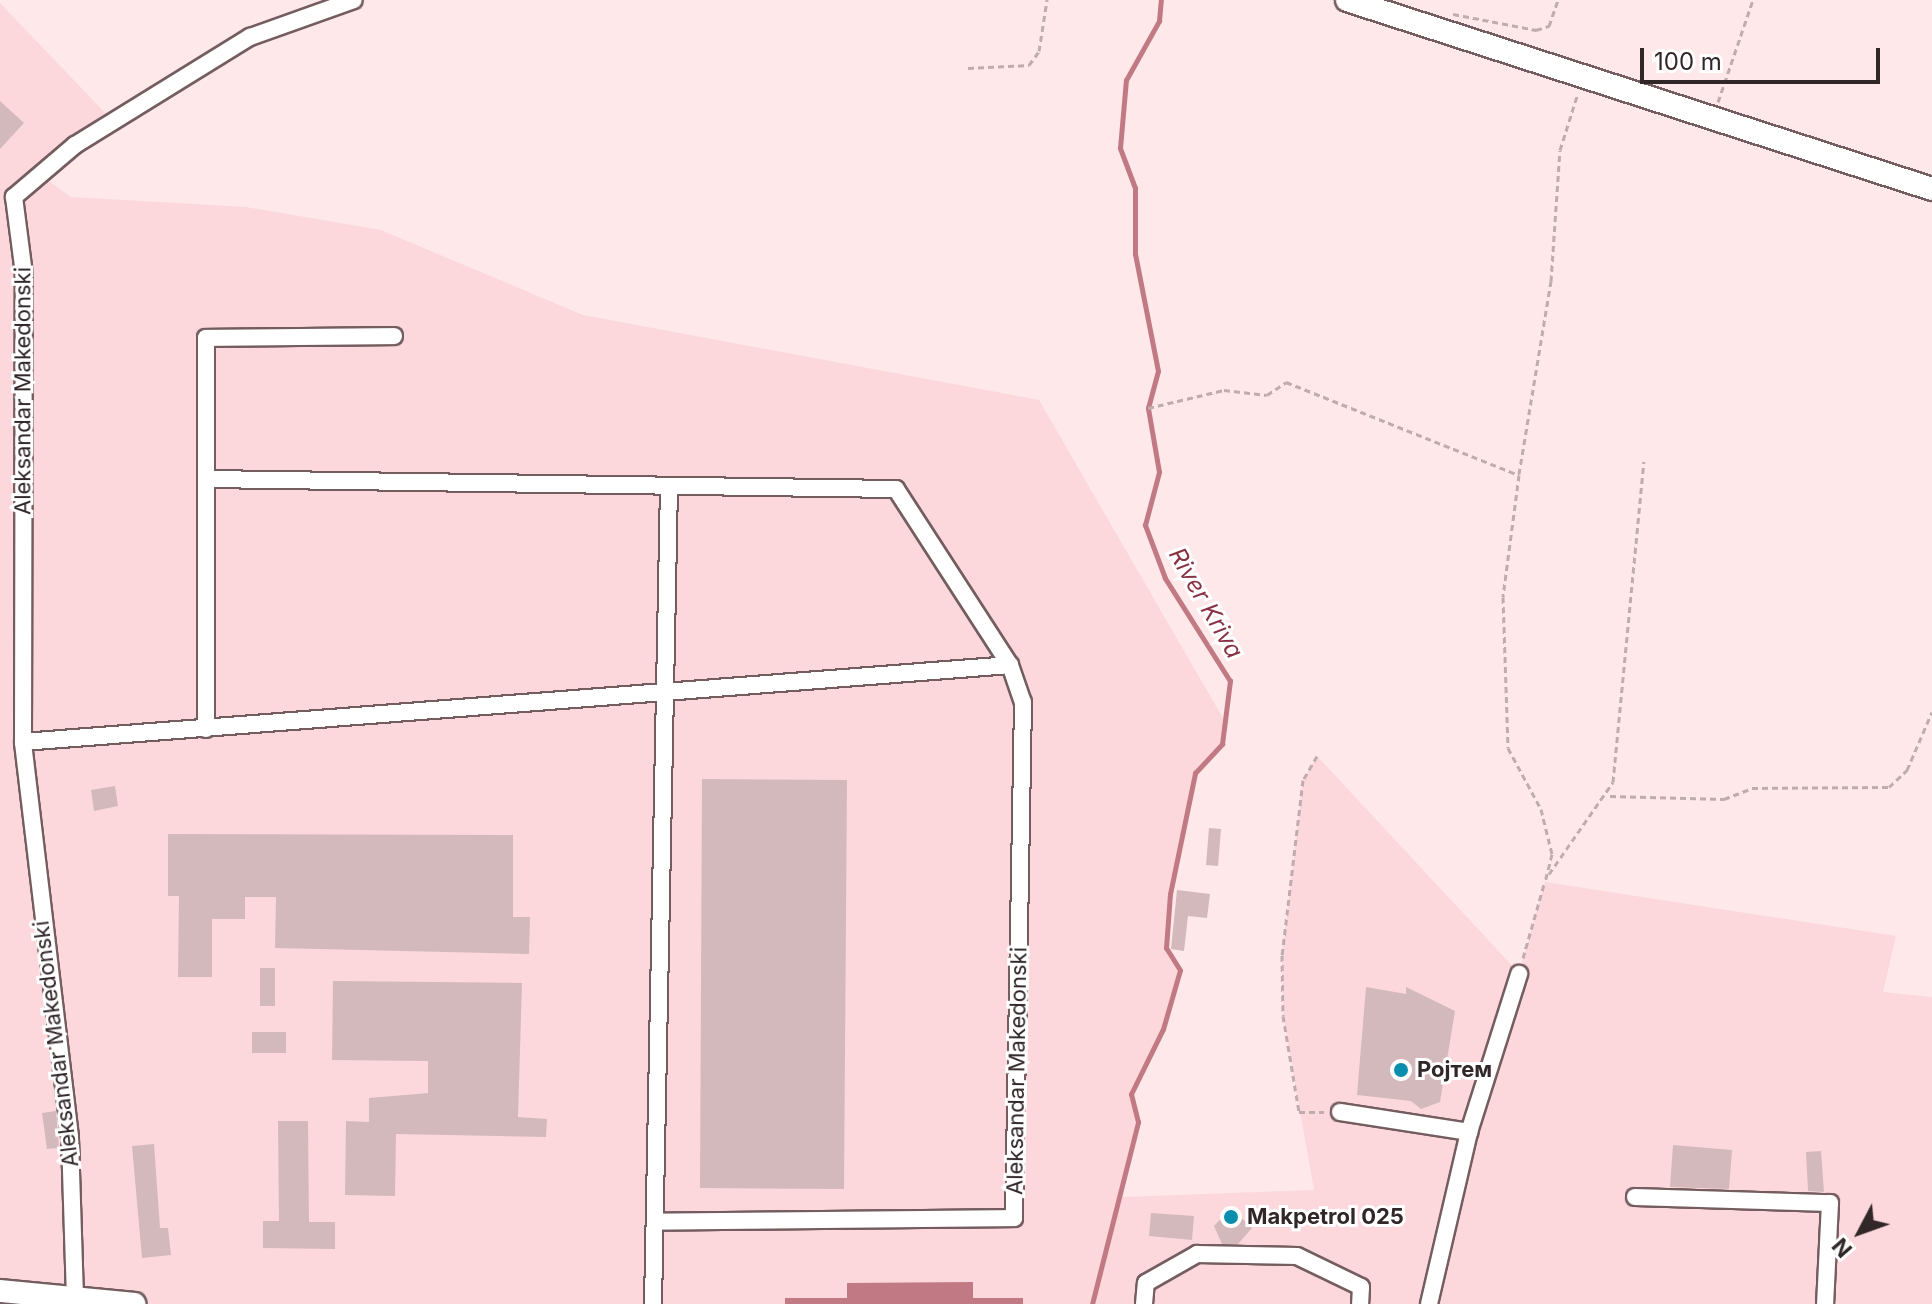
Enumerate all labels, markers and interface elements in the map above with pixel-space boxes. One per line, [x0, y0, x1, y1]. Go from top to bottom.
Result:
scale bar [1644, 32, 1884, 82]
text: 100 m [1654, 47, 1722, 76]
street label: Aleksandar Makedonski [10, 267, 36, 515]
water label: River Kriva [1163, 543, 1249, 663]
street label: Aleksandar Makedonski [28, 919, 84, 1169]
street label: Aleksandar Makedonski [1002, 947, 1032, 1195]
place label: Ројтем [1417, 1057, 1492, 1083]
marker: Ројтем [1392, 1061, 1410, 1079]
north arrow [1820, 1192, 1900, 1272]
place label: Makpetrol 025 [1247, 1204, 1404, 1230]
marker: Makpetrol 025 [1222, 1208, 1240, 1226]
text: N [1827, 1233, 1857, 1263]

